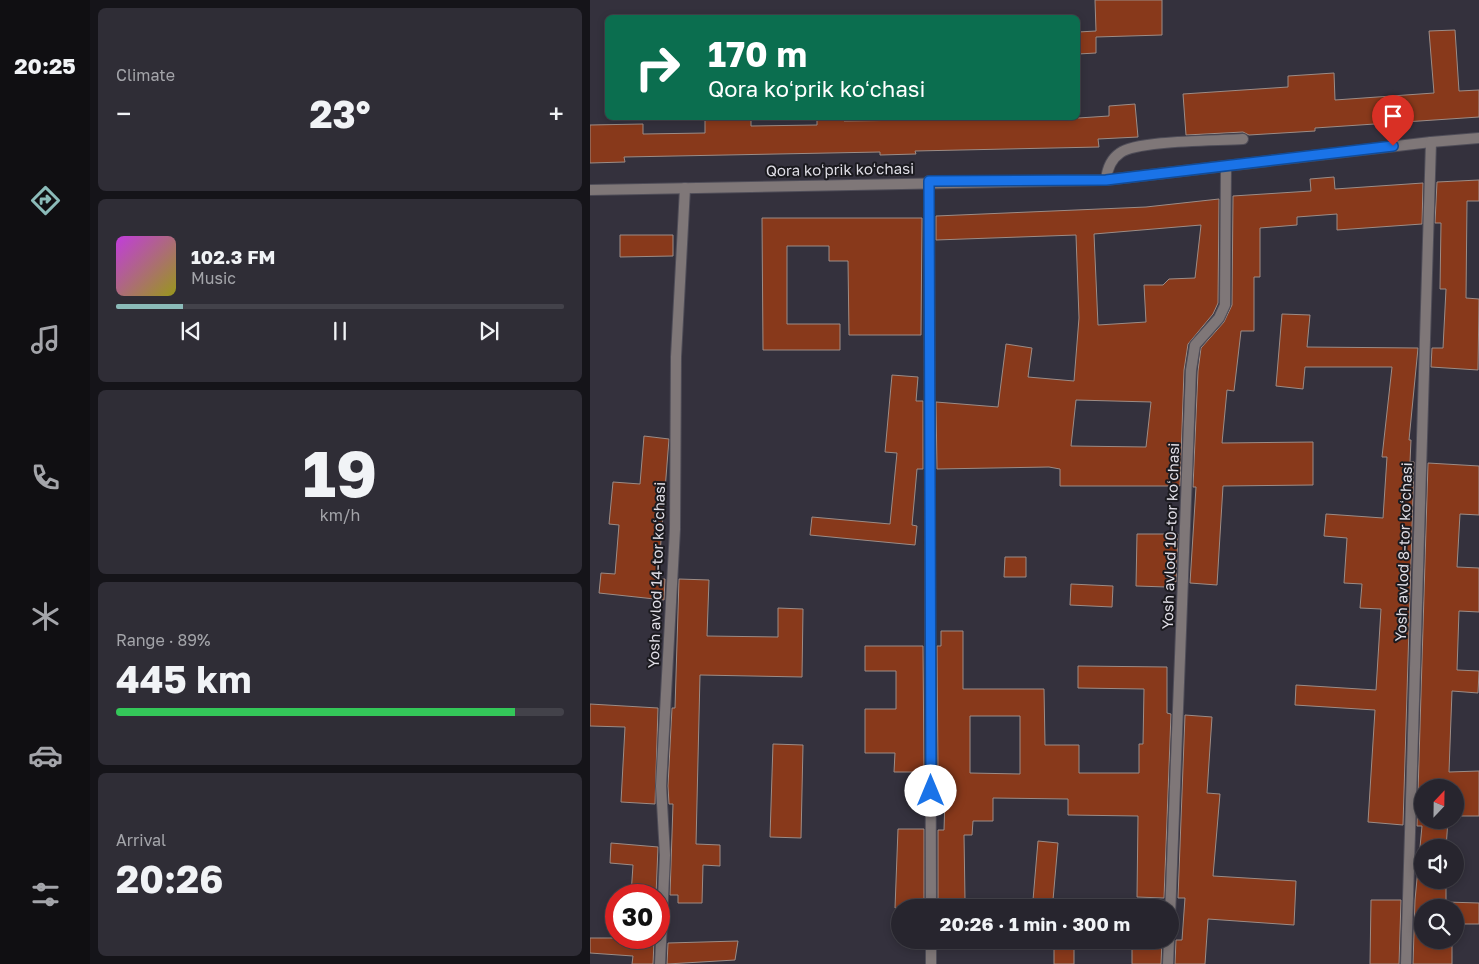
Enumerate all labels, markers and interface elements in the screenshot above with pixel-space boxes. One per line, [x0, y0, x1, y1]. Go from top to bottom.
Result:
text: 170 m [708, 33, 807, 75]
icon: right [625, 35, 690, 100]
text: 20:25 [14, 52, 76, 79]
text: Climate [116, 65, 175, 85]
text: Qora koʻprik koʻchasi [708, 75, 925, 102]
text: 23° [309, 91, 371, 136]
pin [1372, 95, 1414, 146]
text: − [116, 97, 131, 130]
text: + [549, 97, 564, 130]
icon: arrive [1379, 102, 1407, 130]
street label: Qora koʻprik koʻchasi [766, 159, 914, 179]
icon: directions [28, 183, 63, 218]
text: 102.3 FM [191, 245, 275, 268]
text: Music [191, 268, 236, 288]
icon: previous [177, 317, 205, 345]
icon: pause [326, 317, 354, 345]
icon: next [475, 317, 503, 345]
icon: music [28, 322, 63, 357]
text: 19 [303, 433, 377, 511]
street label: Yosh avlod 10-tor koʻchasi [1158, 442, 1182, 630]
icon: phone [28, 460, 63, 495]
street label: Yosh avlod 8-tor koʻchasi [1391, 462, 1415, 642]
street label: Yosh avlod 14-tor koʻchasi [644, 481, 668, 669]
text: km/h [320, 505, 360, 525]
icon: climate [28, 599, 63, 634]
text: Range · 89% [116, 630, 210, 650]
text: 445 km [116, 656, 251, 701]
icon: car [28, 738, 63, 773]
position arrow [904, 764, 956, 816]
north arrow [1414, 779, 1464, 829]
map controls [1414, 779, 1464, 949]
text: Arrival [116, 830, 166, 850]
button: sound [1414, 839, 1464, 889]
text: 20:26 [116, 856, 223, 901]
icon: filters [28, 877, 63, 912]
speed limit sign: 30 [605, 884, 670, 949]
button: search [1414, 899, 1464, 949]
text: 20:26 · 1 min · 300 m [940, 912, 1130, 935]

